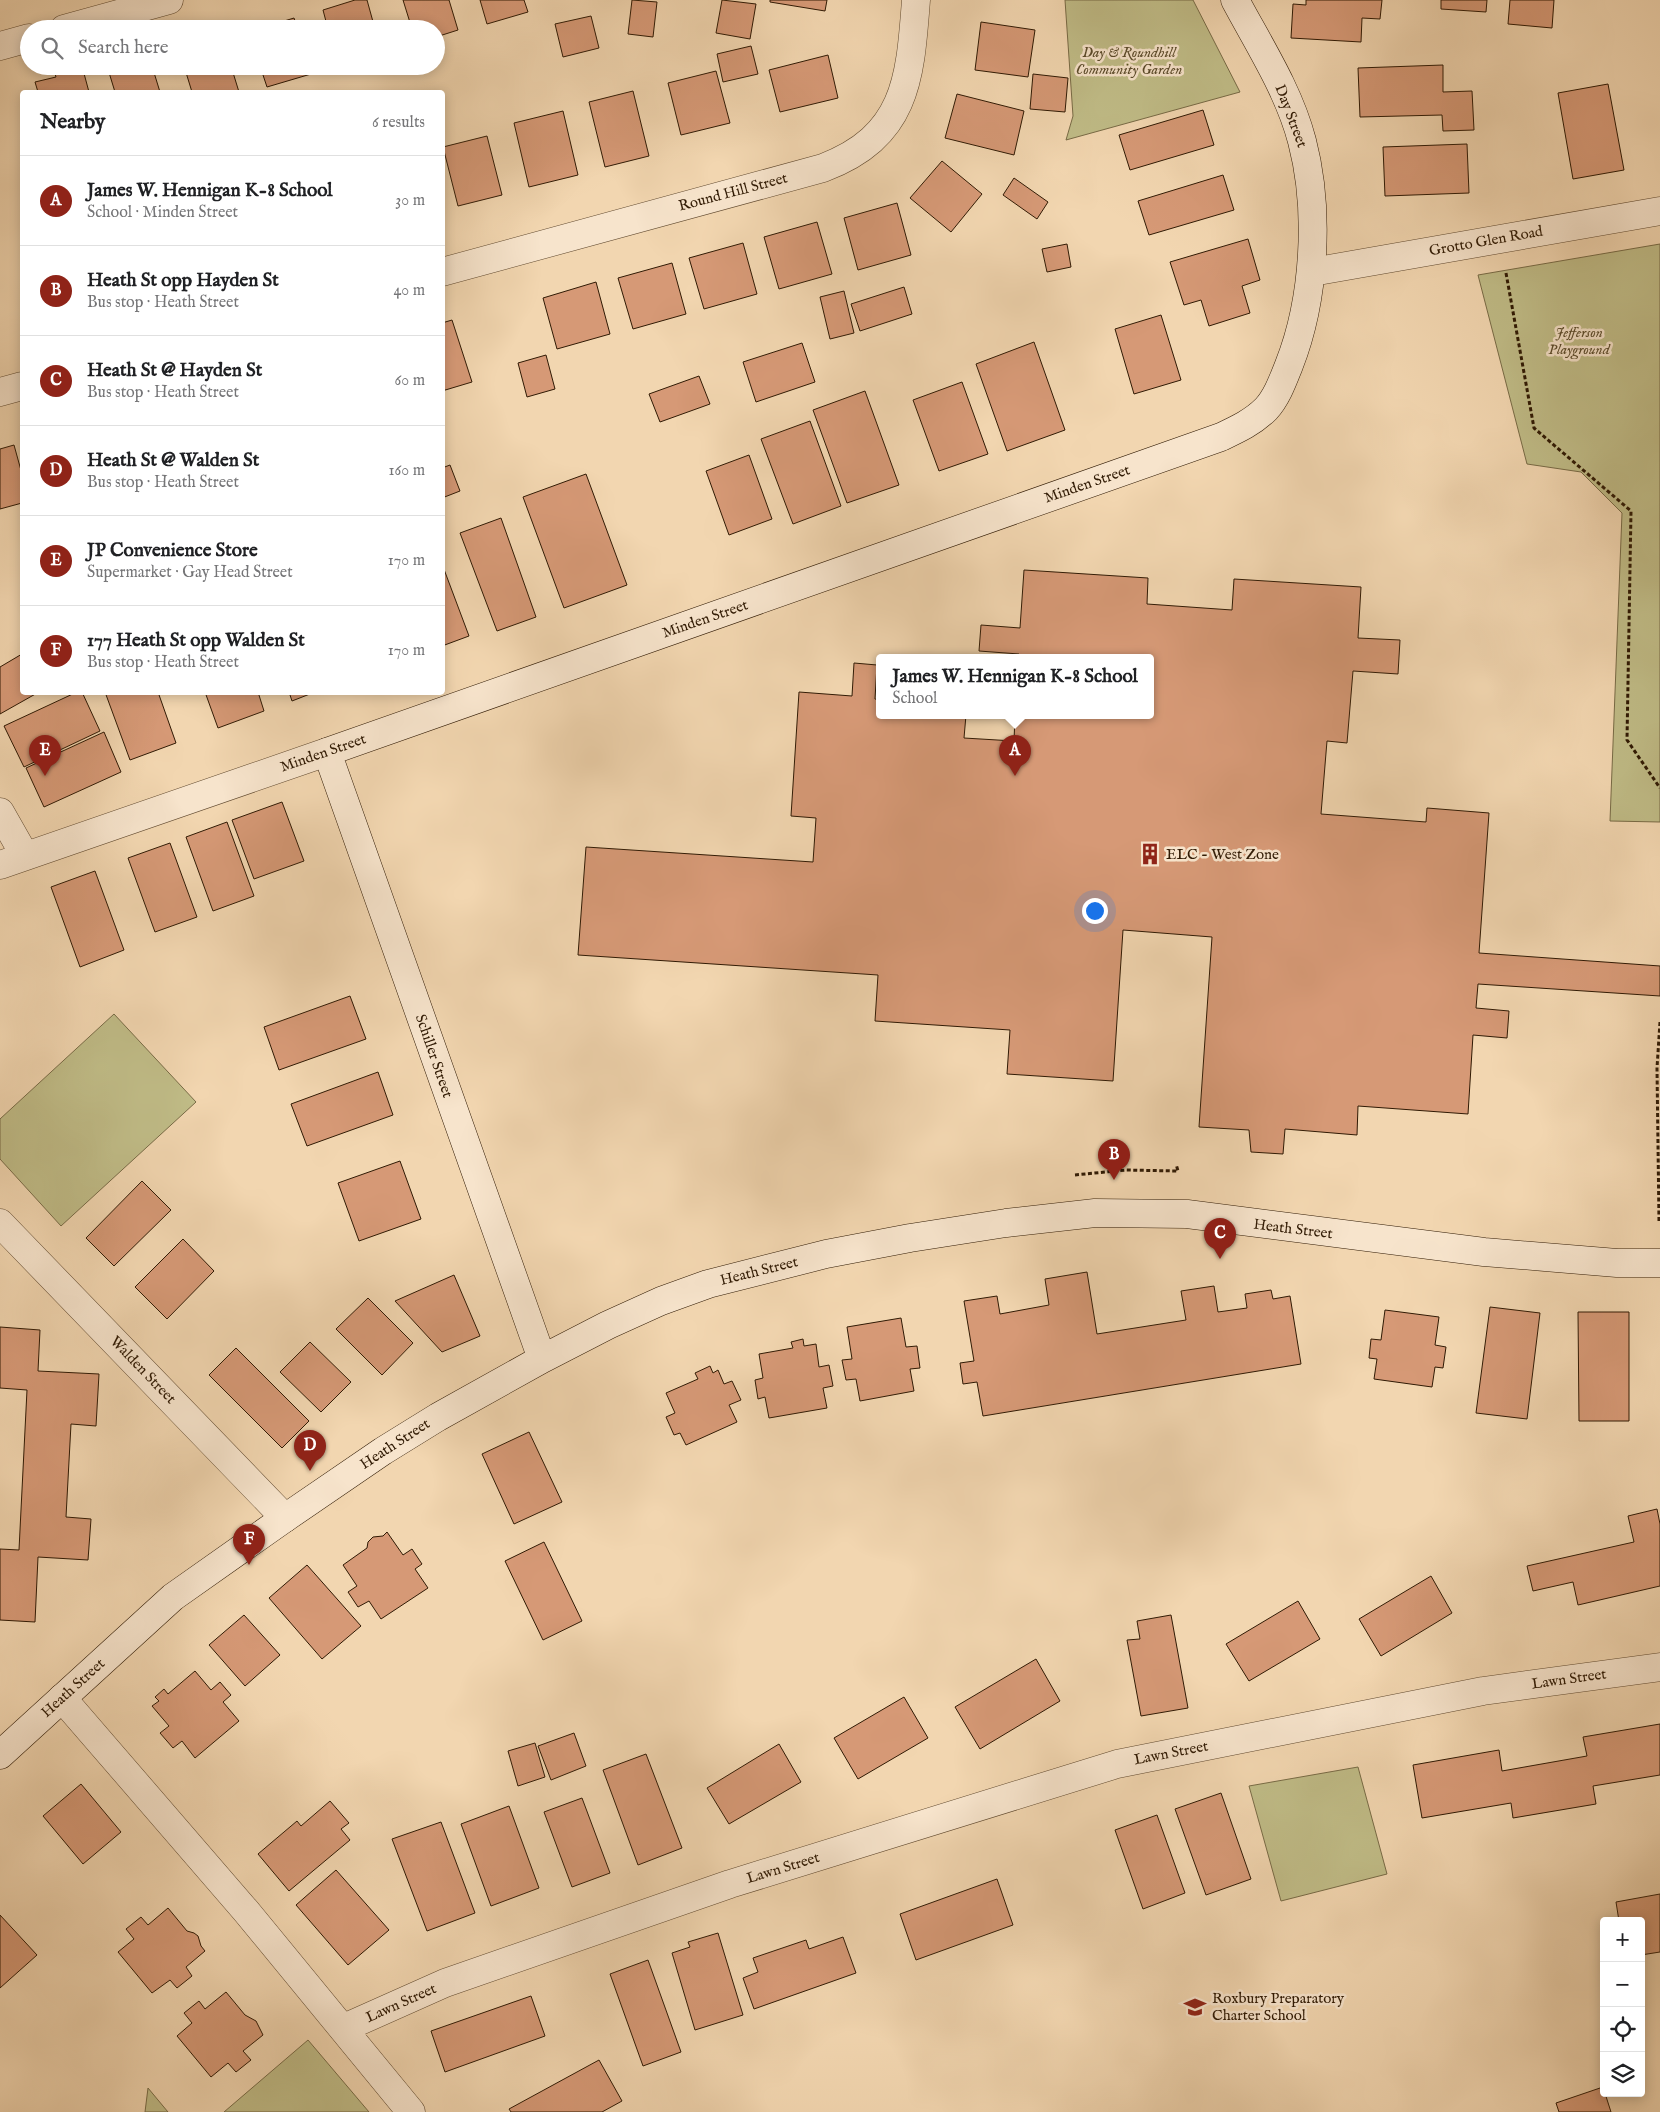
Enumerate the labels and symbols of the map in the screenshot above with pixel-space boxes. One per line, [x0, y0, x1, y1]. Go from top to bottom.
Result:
park label: Day & Roundhill Community Garden [1076, 43, 1182, 79]
street label: Day Street [1270, 82, 1312, 150]
street label: Round Hill Street [676, 168, 790, 216]
street label: Grotto Glen Road [1428, 221, 1545, 260]
park label: Jefferson Playground [1548, 323, 1611, 360]
street label: Minden Street [1042, 460, 1132, 508]
street label: Minden Street [660, 595, 750, 643]
street label: Minden Street [278, 729, 368, 777]
pin: E [29, 735, 61, 776]
pin: A [999, 735, 1031, 776]
building icon: ELC - West Zone [1137, 841, 1163, 867]
place label: ELC - West Zone [1166, 845, 1279, 864]
your location [1082, 898, 1108, 924]
street label: Schiller Street [411, 1012, 457, 1100]
pin: B [1098, 1139, 1130, 1180]
street label: Heath Street [1252, 1215, 1334, 1243]
pin: C [1204, 1218, 1236, 1259]
street label: Heath Street [718, 1252, 800, 1290]
street label: Walden Street [106, 1332, 180, 1408]
street label: Heath Street [356, 1414, 434, 1474]
pin: D [294, 1430, 326, 1471]
pin: F [233, 1524, 265, 1565]
street label: Heath Street [37, 1654, 109, 1722]
street label: Lawn Street [1530, 1664, 1608, 1694]
street label: Lawn Street [1132, 1736, 1210, 1770]
street label: Lawn Street [744, 1848, 822, 1888]
street label: Lawn Street [363, 1979, 439, 2027]
place label: Roxbury Preparatory Charter School [1212, 1989, 1345, 2025]
school or university icon: Roxbury Preparatory Charter School [1182, 1994, 1208, 2020]

